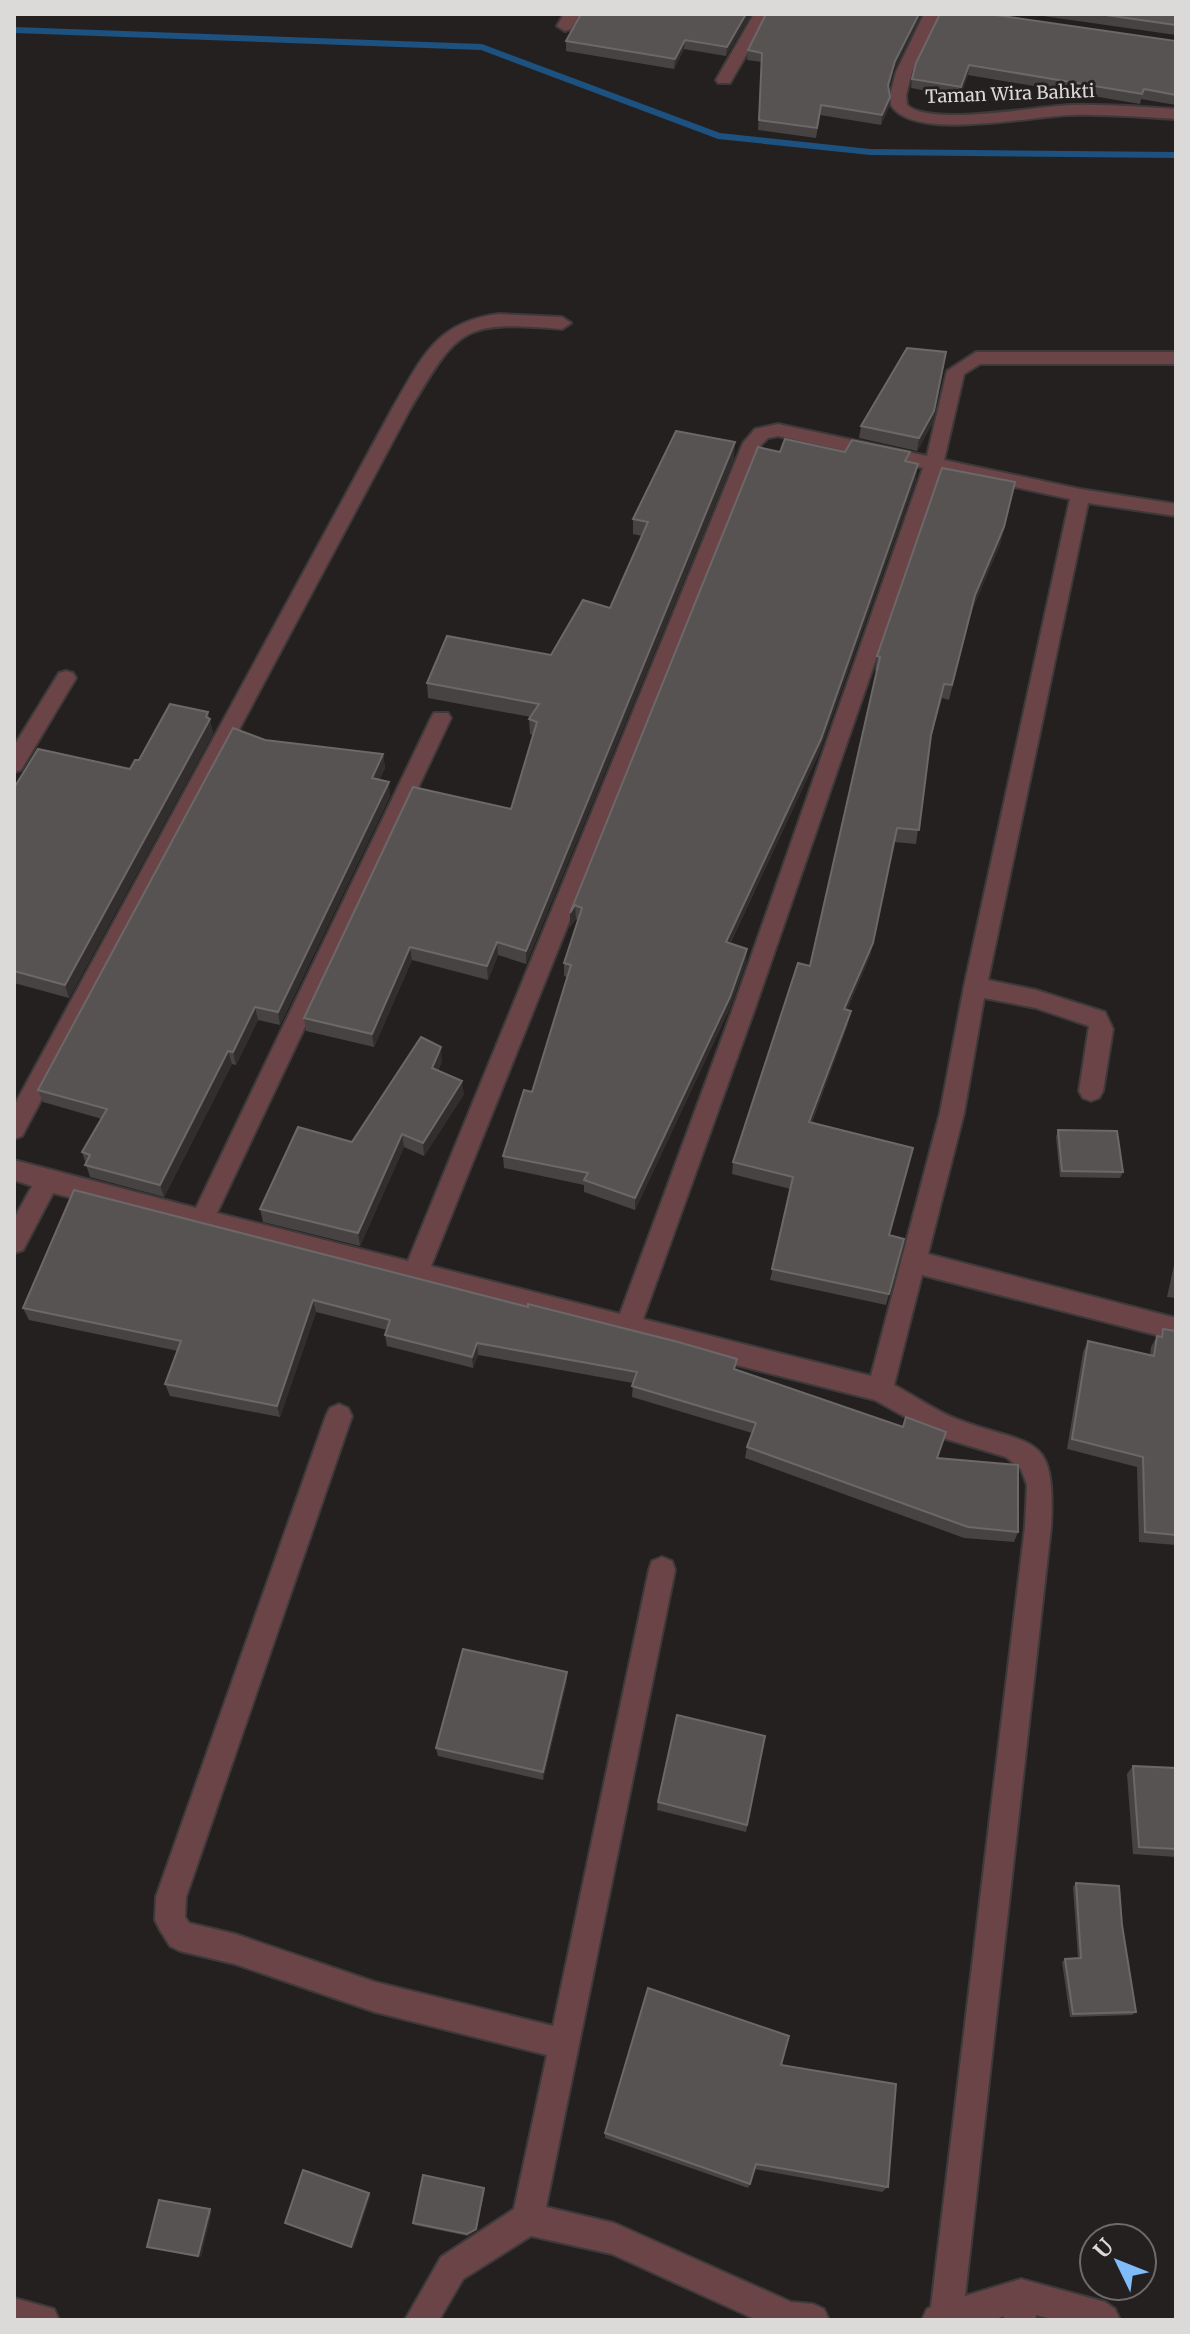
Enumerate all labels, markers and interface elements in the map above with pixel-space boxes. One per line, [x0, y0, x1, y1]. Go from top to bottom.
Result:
street label: Taman Wira Bahkti [925, 79, 1095, 108]
north arrow [1078, 2222, 1158, 2302]
text: U [1088, 2232, 1120, 2264]

